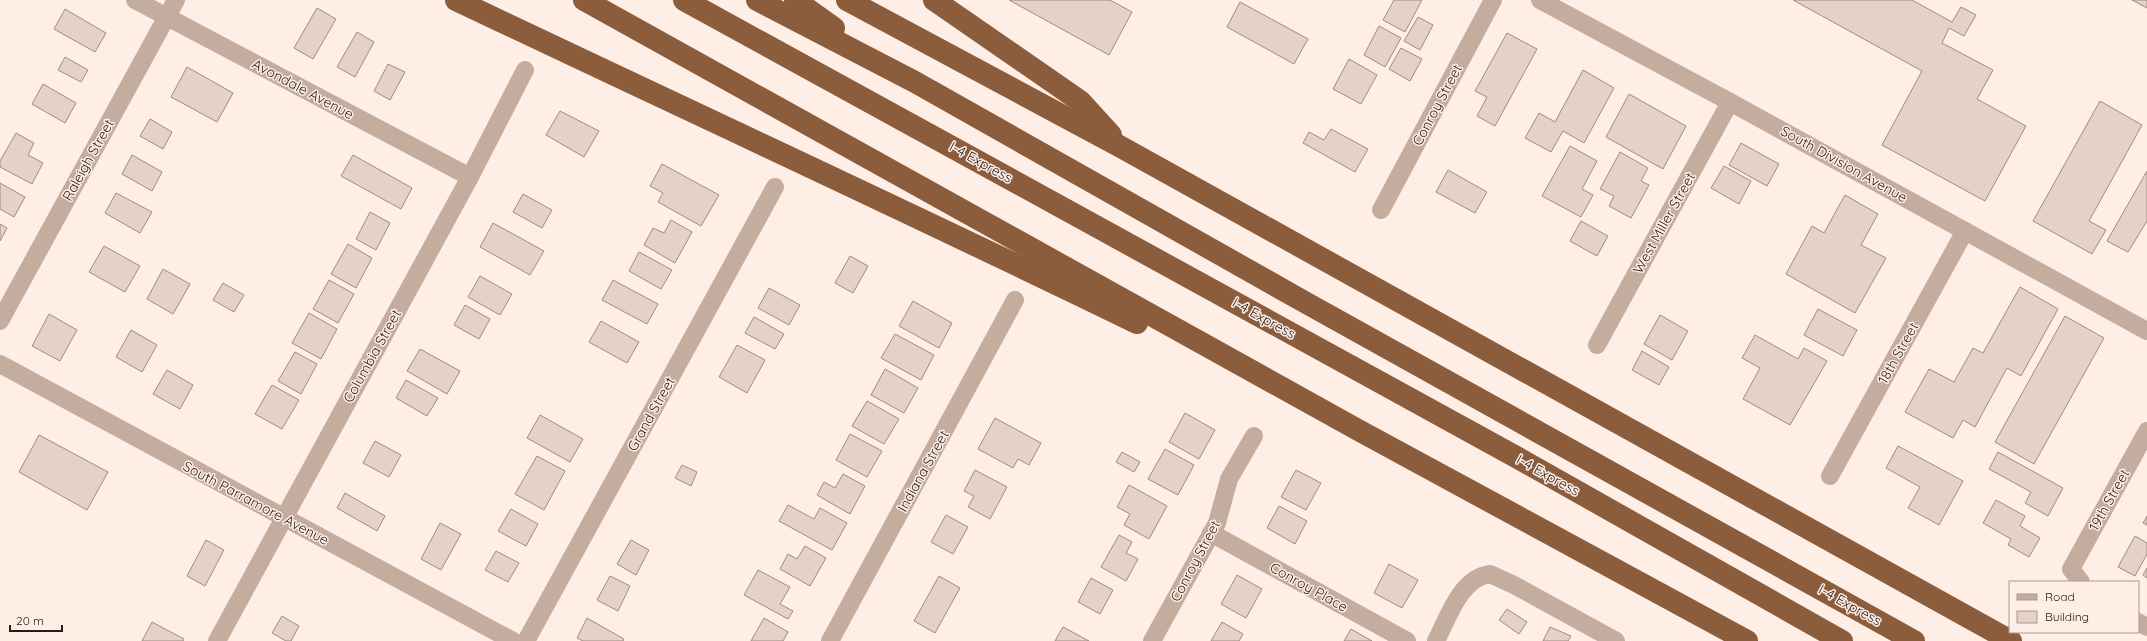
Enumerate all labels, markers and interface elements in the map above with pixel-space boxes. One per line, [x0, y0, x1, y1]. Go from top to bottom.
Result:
street label: Avondale Avenue [249, 55, 357, 123]
street label: Conroy Street [1408, 61, 1466, 149]
street label: Raleigh Street [58, 116, 118, 204]
street label: South Division Avenue [1777, 122, 1911, 206]
street label: I-4 Express [946, 137, 1016, 187]
street label: West Miller Street [1629, 169, 1699, 277]
street label: I-4 Express [1229, 293, 1299, 343]
street label: Columbia Street [339, 306, 405, 406]
street label: 18th Street [1874, 319, 1922, 387]
street label: Grand Street [623, 374, 679, 454]
street label: Indiana Street [893, 427, 953, 515]
street label: I-4 Express [1513, 450, 1583, 500]
street label: South Parramore Avenue [180, 457, 332, 549]
street label: 19th Street [2085, 466, 2133, 534]
street label: Conroy Street [1166, 517, 1224, 605]
street label: Conroy Place [1267, 558, 1351, 616]
street label: I-4 Express [1815, 580, 1885, 630]
legend [2009, 581, 2139, 633]
text: Road [2045, 589, 2075, 604]
scale bar [10, 607, 62, 633]
text: Building [2045, 609, 2089, 624]
text: 20 m [16, 613, 44, 628]

